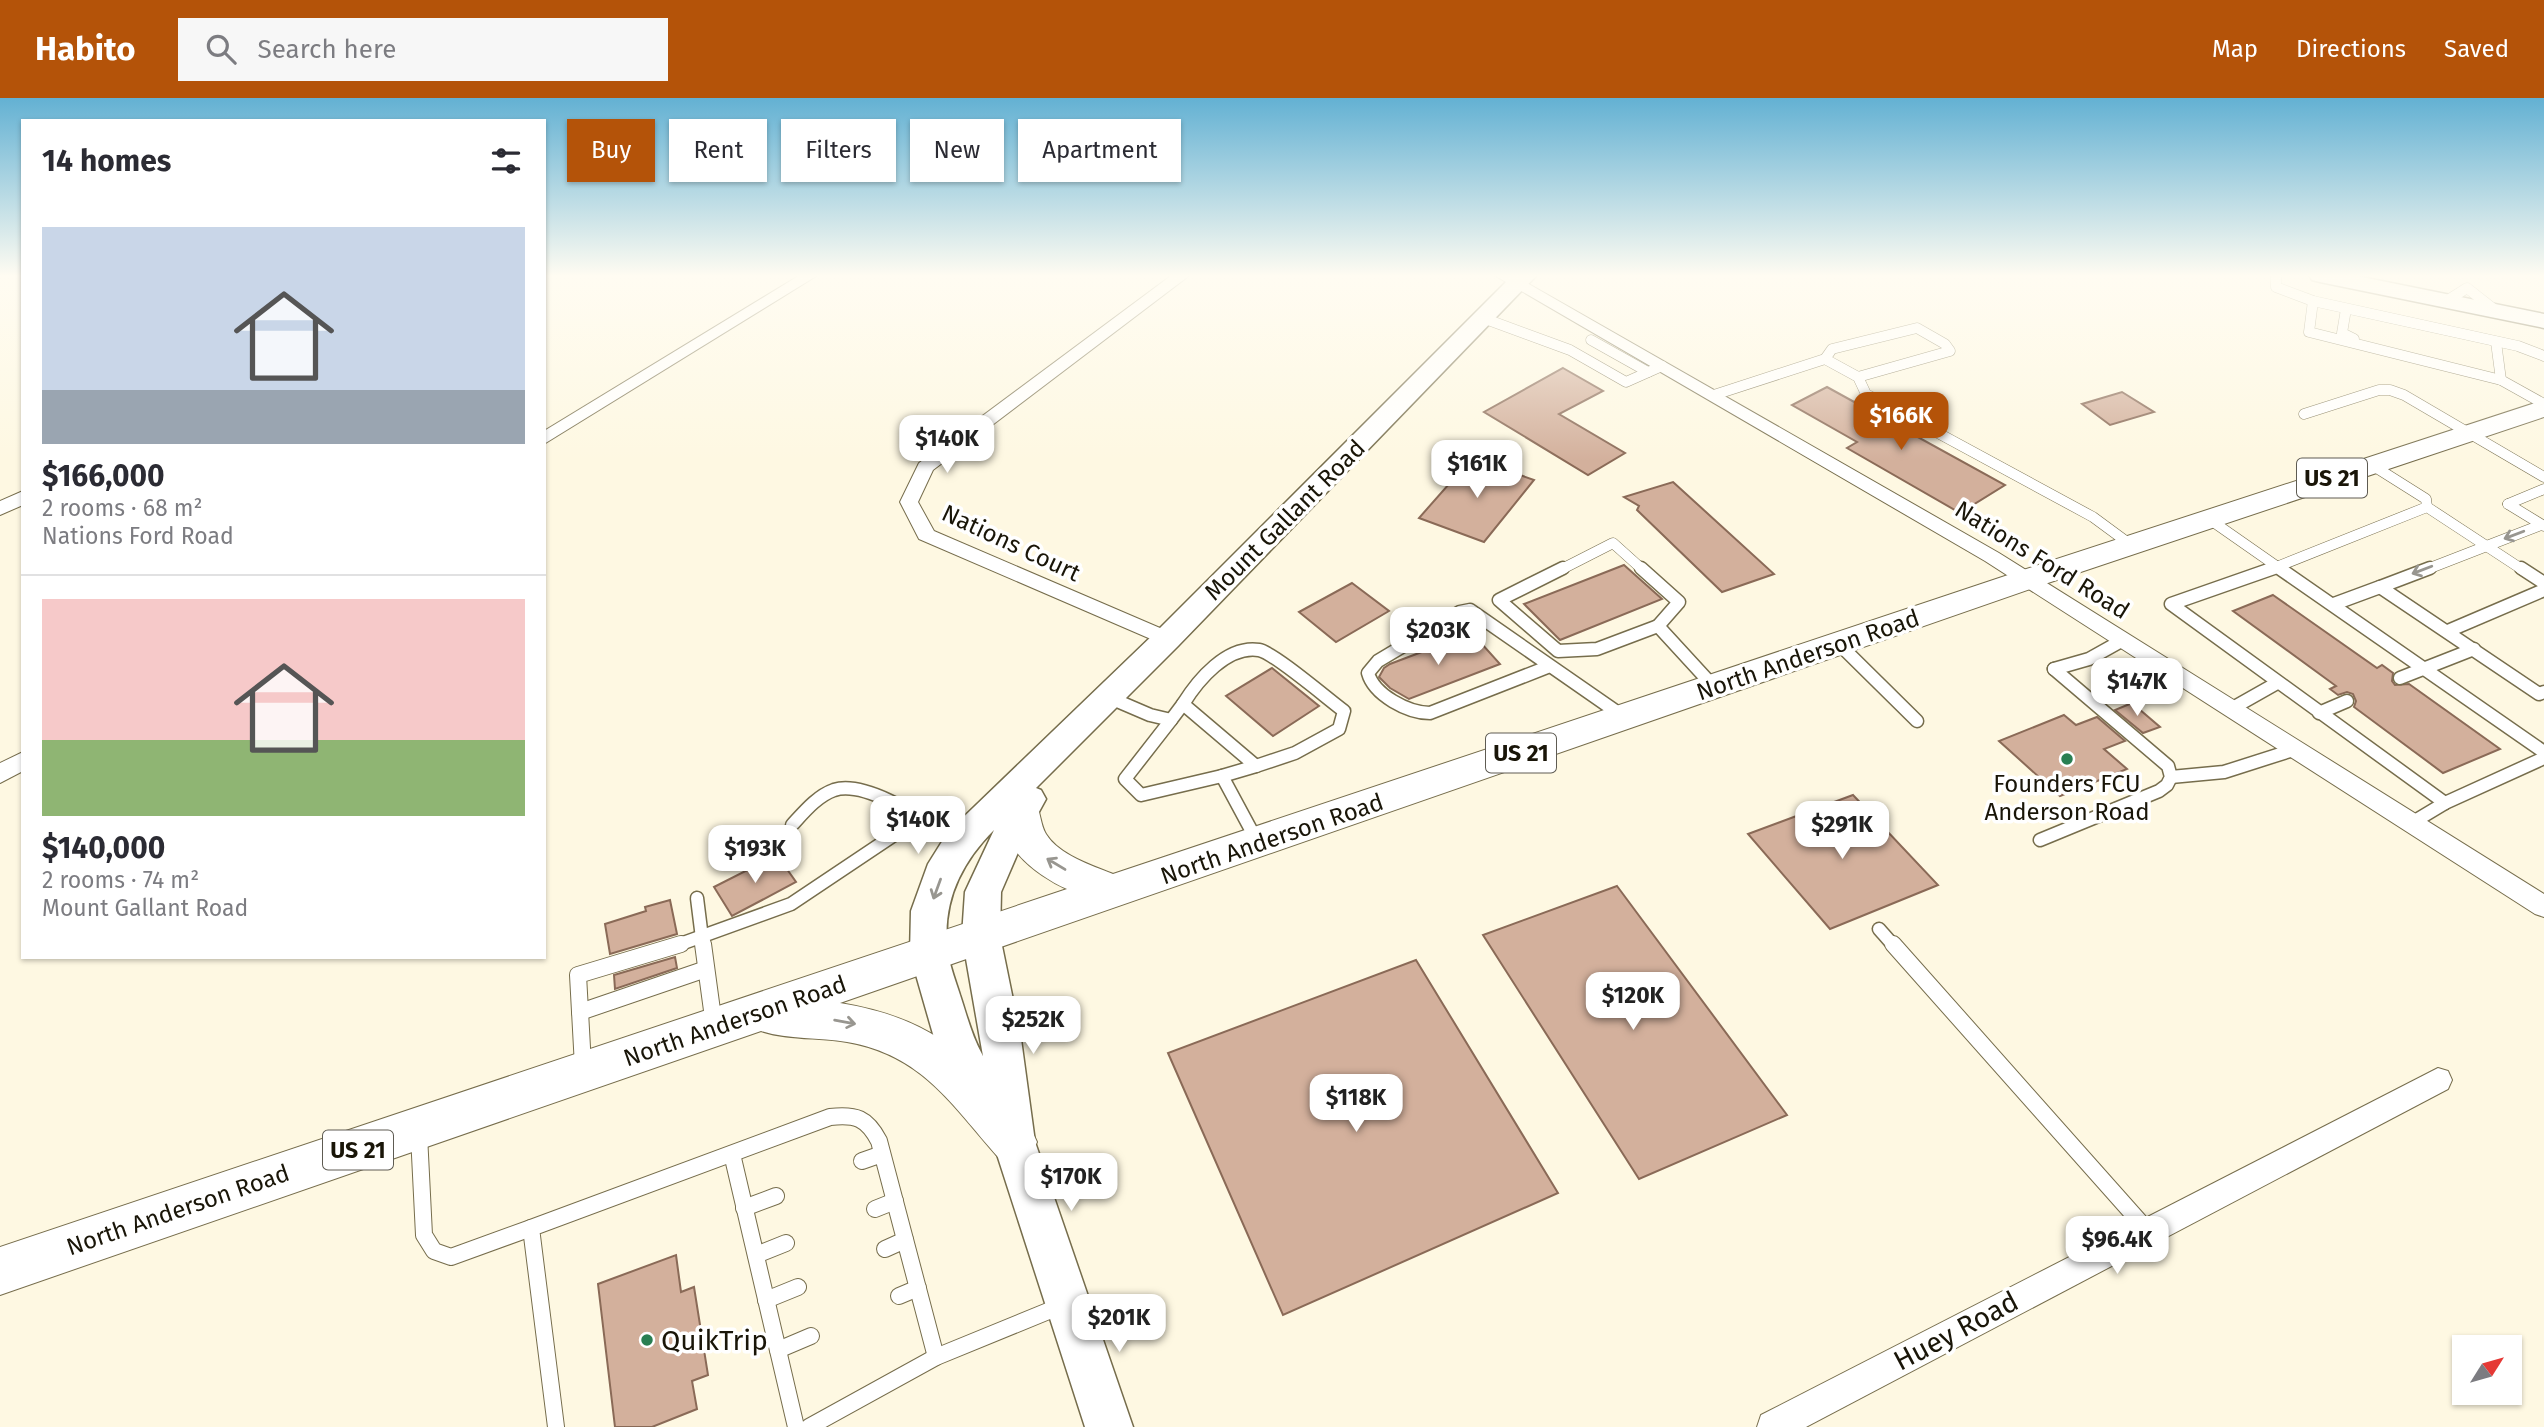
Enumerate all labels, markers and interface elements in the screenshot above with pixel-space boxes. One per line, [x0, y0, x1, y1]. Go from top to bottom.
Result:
search box [178, 18, 668, 81]
text: Habito [35, 29, 136, 69]
icon: search [202, 30, 240, 68]
text: Search here [258, 34, 396, 65]
text: Map [2212, 35, 2258, 63]
text: Directions [2296, 35, 2406, 63]
text: Saved [2444, 35, 2509, 63]
chip: Buy [567, 119, 655, 182]
chip: Rent [669, 119, 767, 182]
chip: Filters [781, 119, 896, 182]
chip: New [910, 119, 1004, 182]
chip: Apartment [1018, 119, 1181, 182]
icon: filters [487, 142, 525, 180]
text: 14 homes [42, 143, 171, 179]
icon: home [221, 273, 347, 399]
pin: $166K [1852, 392, 1950, 452]
text: $166K [1870, 401, 1932, 429]
pin: $140K [898, 416, 996, 475]
text: $140K [915, 424, 979, 452]
street label: Mount Gallant Road [1199, 434, 1371, 606]
pin: $161K [1428, 440, 1526, 500]
text: $161K [1447, 449, 1507, 477]
text: $166,000 [42, 458, 165, 494]
road number: US 21 [2297, 458, 2367, 498]
text: 2 rooms · 68 m² [42, 494, 203, 522]
street label: Nations Ford Road [1950, 495, 2134, 625]
street label: Nations Court [937, 499, 1085, 587]
text: Nations Ford Road [42, 522, 234, 550]
one-way arrow [2503, 530, 2525, 543]
one-way arrow [2412, 565, 2434, 578]
street label: North Anderson Road [1693, 604, 1923, 706]
pin: $203K [1389, 608, 1487, 667]
text: $203K [1406, 616, 1470, 644]
icon: home [221, 645, 347, 771]
pin: $147K [2088, 658, 2186, 718]
text: $147K [2107, 667, 2167, 695]
road number: US 21 [1486, 734, 1556, 772]
marker: Founders FCU Anderson Road [2059, 751, 2075, 767]
place label: Founders FCU Anderson Road [1984, 770, 2150, 826]
street label: North Anderson Road [1157, 788, 1387, 890]
pin: $140K [869, 796, 967, 856]
pin: $291K [1793, 802, 1891, 861]
text: $140K [886, 805, 950, 833]
text: $291K [1811, 810, 1873, 838]
pin: $193K [706, 826, 804, 885]
text: $140,000 [42, 830, 165, 866]
text: $193K [724, 834, 786, 862]
one-way arrow [1047, 857, 1067, 871]
text: 2 rooms · 74 m² [42, 866, 199, 894]
one-way arrow [929, 878, 942, 900]
text: Mount Gallant Road [42, 894, 248, 922]
street label: North Anderson Road [620, 970, 850, 1072]
pin: $120K [1584, 972, 1682, 1032]
text: $120K [1602, 981, 1664, 1009]
pin: $252K [984, 996, 1082, 1056]
text: $252K [1002, 1005, 1064, 1033]
one-way arrow [833, 1016, 856, 1030]
pin: $118K [1307, 1074, 1405, 1134]
text: $118K [1326, 1083, 1386, 1111]
road number: US 21 [323, 1130, 393, 1170]
pin: $170K [1022, 1154, 1120, 1213]
street label: North Anderson Road [63, 1159, 293, 1261]
text: $170K [1041, 1162, 1102, 1190]
pin: $96.4K [2060, 1216, 2174, 1276]
text: $96.4K [2082, 1225, 2152, 1253]
street label: Huey Road [1888, 1284, 2024, 1378]
pin: $201K [1070, 1294, 1168, 1354]
text: $201K [1088, 1303, 1150, 1331]
place label: QuikTrip [661, 1324, 768, 1357]
marker: QuikTrip [639, 1332, 655, 1348]
north arrow [2452, 1335, 2522, 1405]
map controls [2452, 1335, 2522, 1405]

